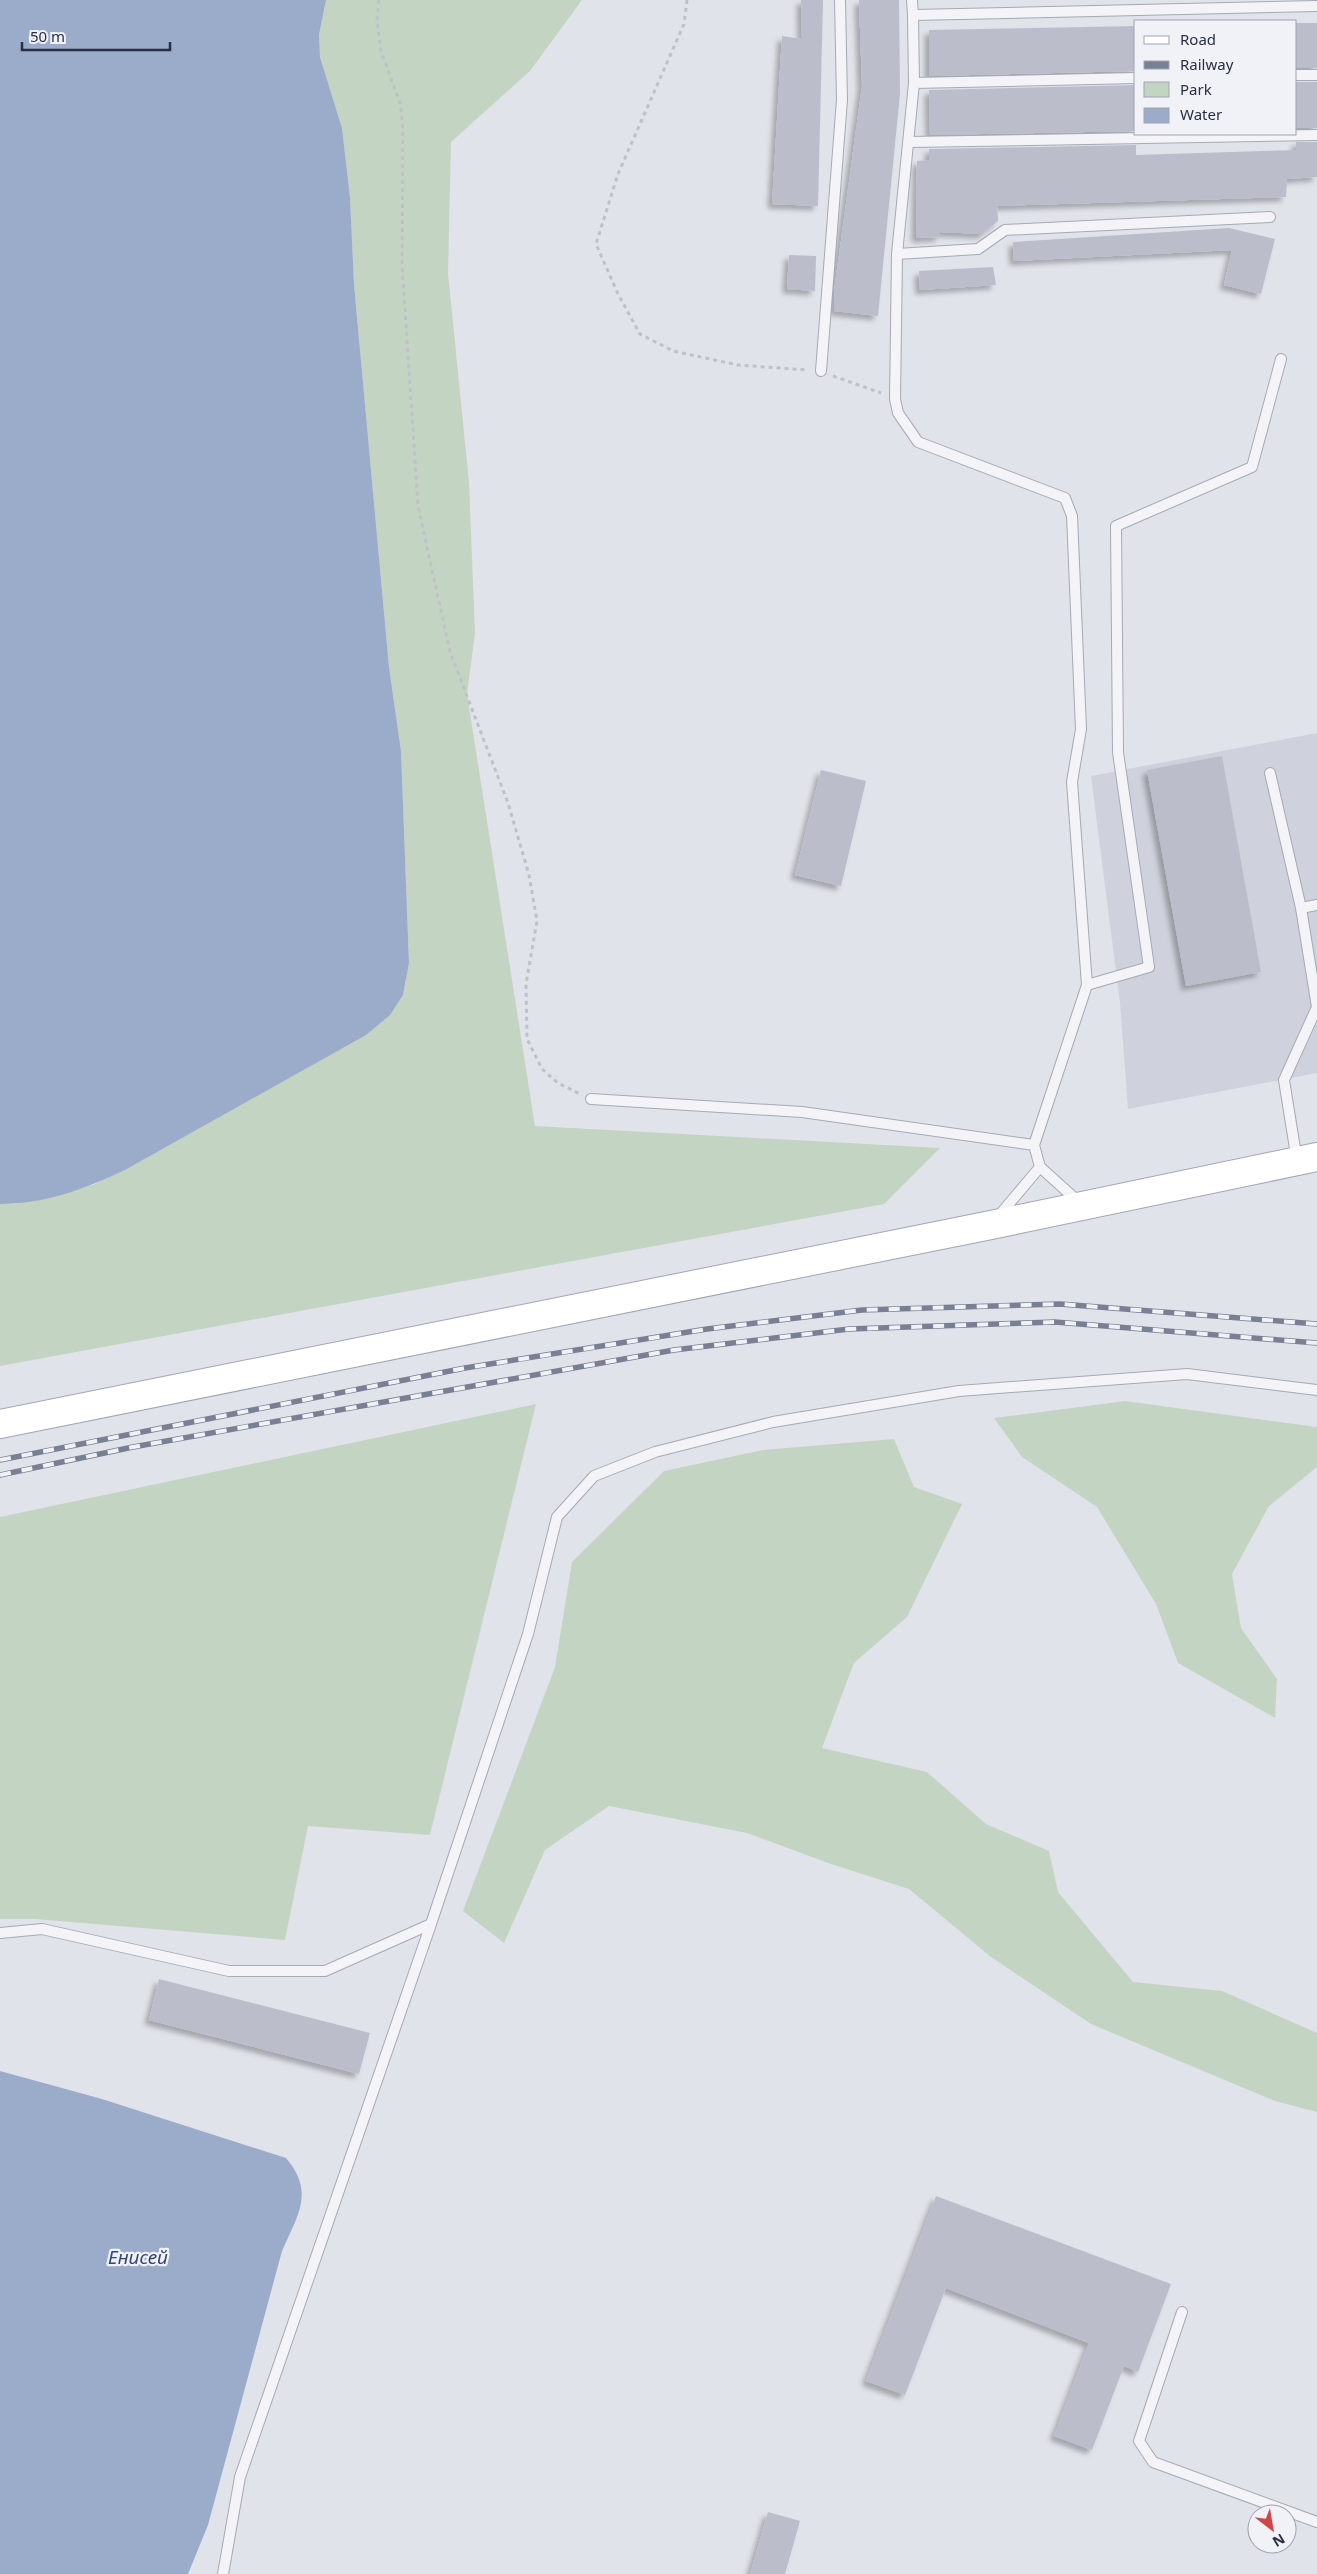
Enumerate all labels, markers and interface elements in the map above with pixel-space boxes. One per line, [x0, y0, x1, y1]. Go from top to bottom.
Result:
scale bar [22, 20, 170, 52]
legend [1134, 20, 1297, 135]
text: 50 m [30, 26, 65, 46]
text: Road [1180, 29, 1216, 49]
text: Railway [1180, 54, 1234, 74]
text: Park [1180, 79, 1212, 99]
text: Water [1180, 104, 1222, 124]
water label: Енисей [108, 2244, 168, 2270]
north arrow [1247, 2504, 1297, 2554]
text: N [1269, 2529, 1289, 2552]

